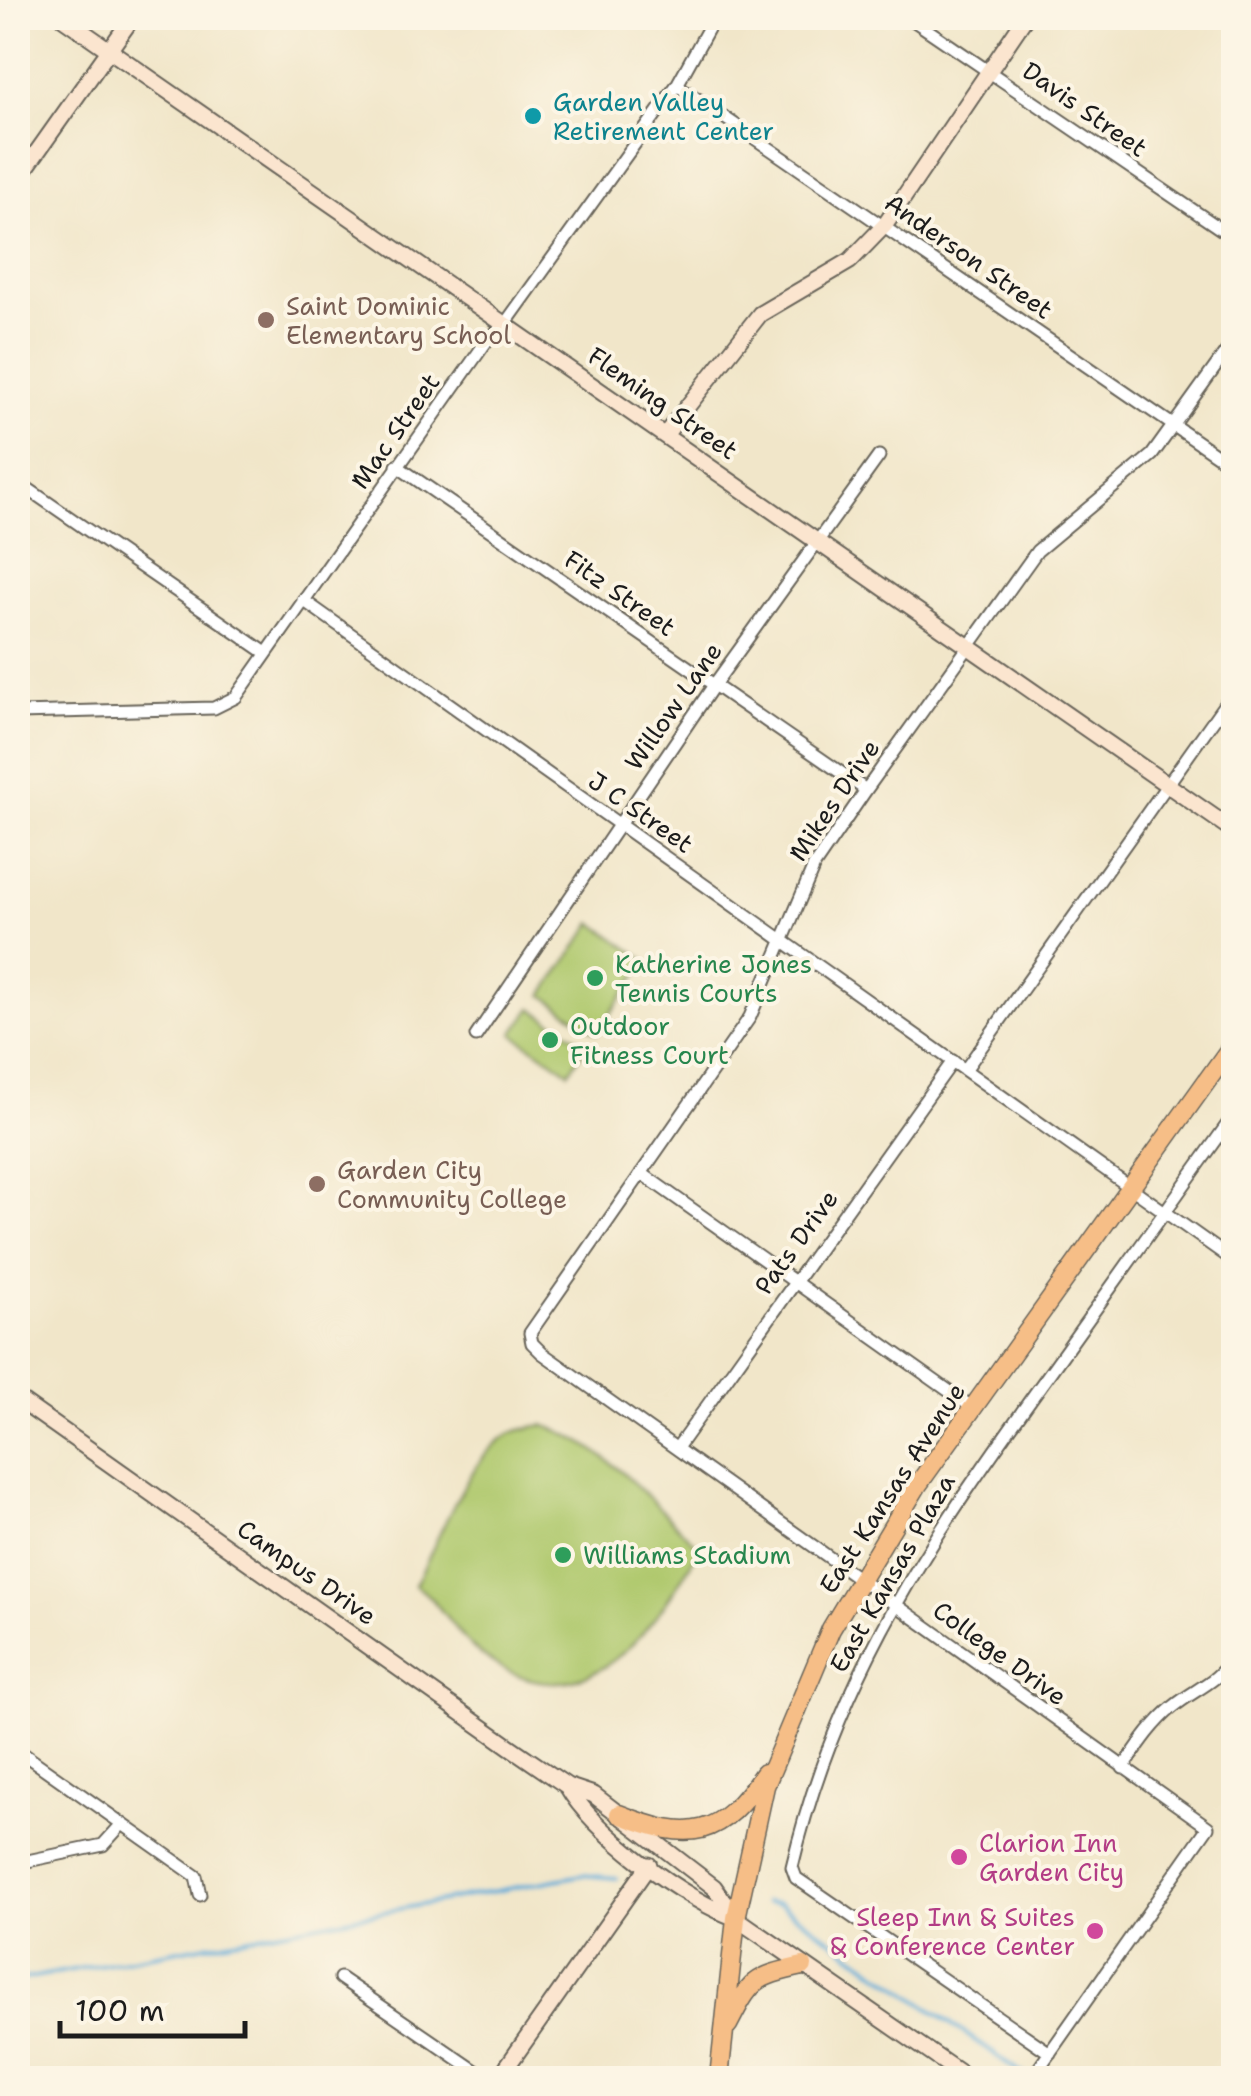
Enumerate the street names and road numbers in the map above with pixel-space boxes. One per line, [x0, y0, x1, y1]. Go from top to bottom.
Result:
street label: Davis Street [1016, 54, 1154, 164]
street label: Anderson Street [878, 185, 1060, 327]
street label: Fleming Street [581, 339, 745, 467]
street label: Mac Street [343, 366, 447, 496]
street label: Fitz Street [558, 542, 682, 644]
street label: Willow Lane [616, 635, 730, 777]
street label: Mikes Drive [781, 732, 887, 868]
street label: J C Street [582, 763, 700, 861]
street label: Pats Drive [747, 1183, 845, 1301]
street label: East Kansas Avenue [811, 1376, 973, 1600]
street label: East Kansas Plaza [821, 1467, 963, 1678]
street label: Campus Drive [231, 1511, 383, 1633]
street label: College Drive [926, 1593, 1074, 1713]

